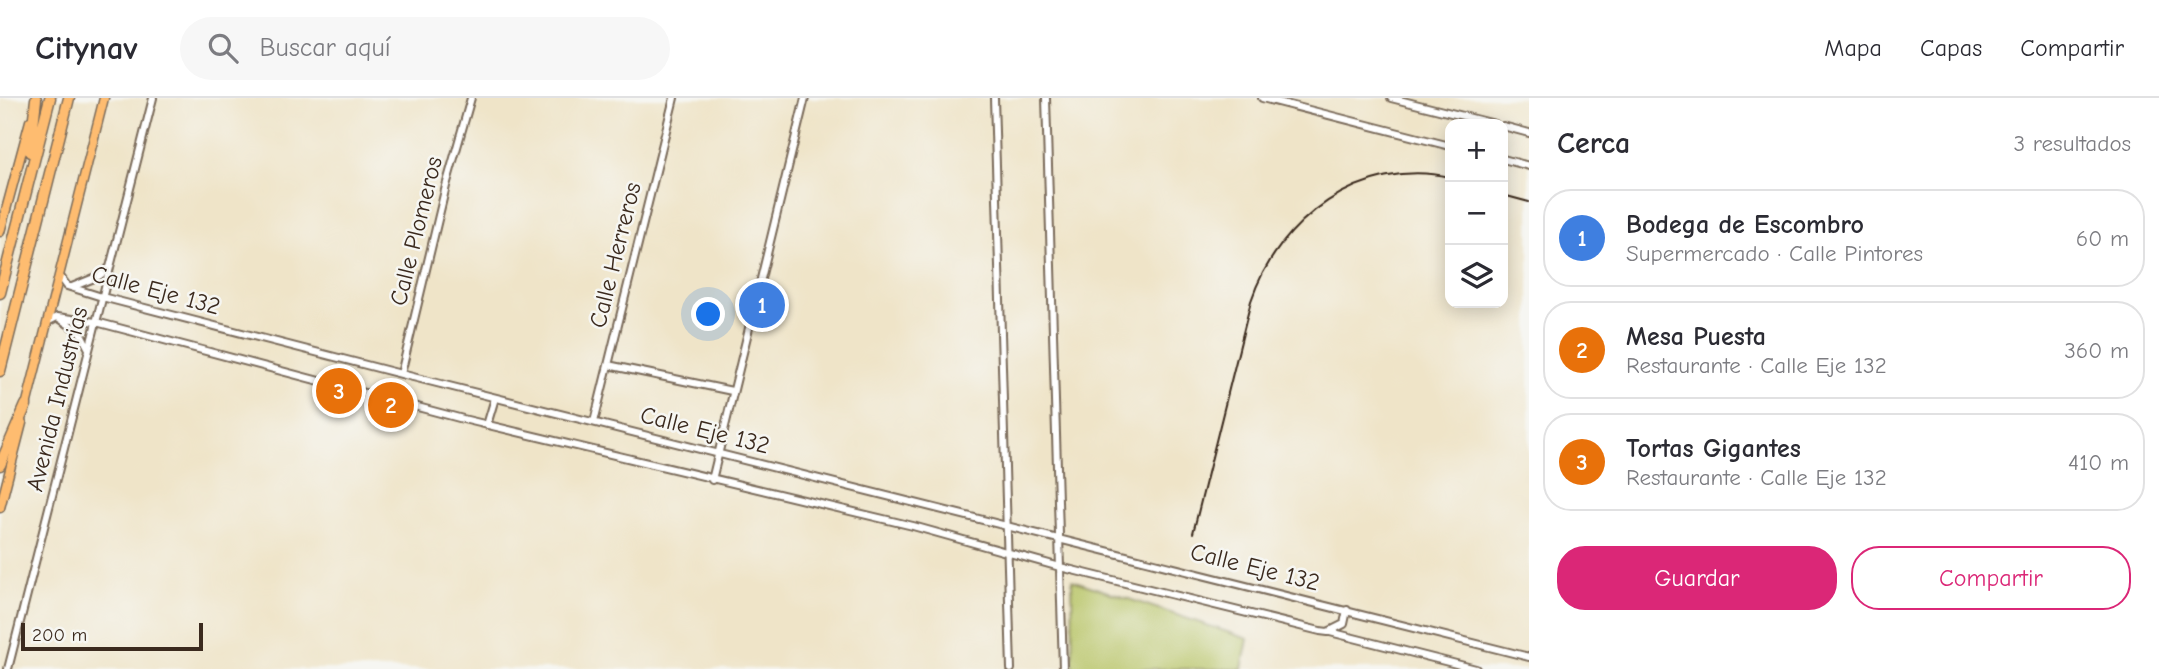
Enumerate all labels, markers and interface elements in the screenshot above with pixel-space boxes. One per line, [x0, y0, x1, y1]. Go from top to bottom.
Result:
search box [180, 17, 670, 80]
text: Citynav [35, 29, 138, 67]
icon: search [204, 29, 242, 67]
text: Buscar aquí [260, 33, 391, 63]
text: Mapa [1824, 34, 1882, 62]
text: Capas [1920, 34, 1982, 62]
text: Compartir [2020, 34, 2124, 62]
map controls [1445, 119, 1508, 308]
button: + [1445, 119, 1508, 182]
text: Cerca [1557, 126, 1630, 161]
text: 3 resultados [2014, 130, 2131, 157]
street label: Calle Plomeros [384, 154, 448, 308]
street label: Calle Herreros [583, 179, 647, 331]
button: − [1445, 182, 1508, 245]
text: Bodega de Escombro [1626, 210, 1864, 240]
text: 1 [1577, 225, 1587, 252]
text: 60 m [2076, 225, 2129, 252]
text: Supermercado · Calle Pintores [1626, 240, 1923, 267]
button: layers [1445, 245, 1508, 308]
street label: Calle Eje 132 [89, 259, 223, 321]
pin: 1 [739, 279, 785, 331]
your location [691, 297, 725, 331]
street label: Avenida Industrias [21, 304, 93, 494]
text: Mesa Puesta [1626, 322, 1766, 352]
text: 2 [1576, 337, 1588, 364]
text: 360 m [2064, 337, 2129, 364]
text: Restaurante · Calle Eje 132 [1626, 352, 1887, 379]
pin: 3 [316, 365, 362, 417]
pin: 2 [368, 379, 414, 431]
street label: Calle Eje 132 [638, 400, 772, 460]
text: Tortas Gigantes [1626, 434, 1801, 464]
text: 3 [1576, 449, 1588, 476]
text: 410 m [2068, 449, 2129, 476]
text: Restaurante · Calle Eje 132 [1626, 464, 1887, 491]
street label: Calle Eje 132 [1188, 537, 1322, 597]
button: Guardar [1557, 546, 1837, 610]
button: Compartir [1851, 546, 2131, 610]
scale bar [21, 620, 203, 652]
text: 200 m [32, 624, 87, 646]

